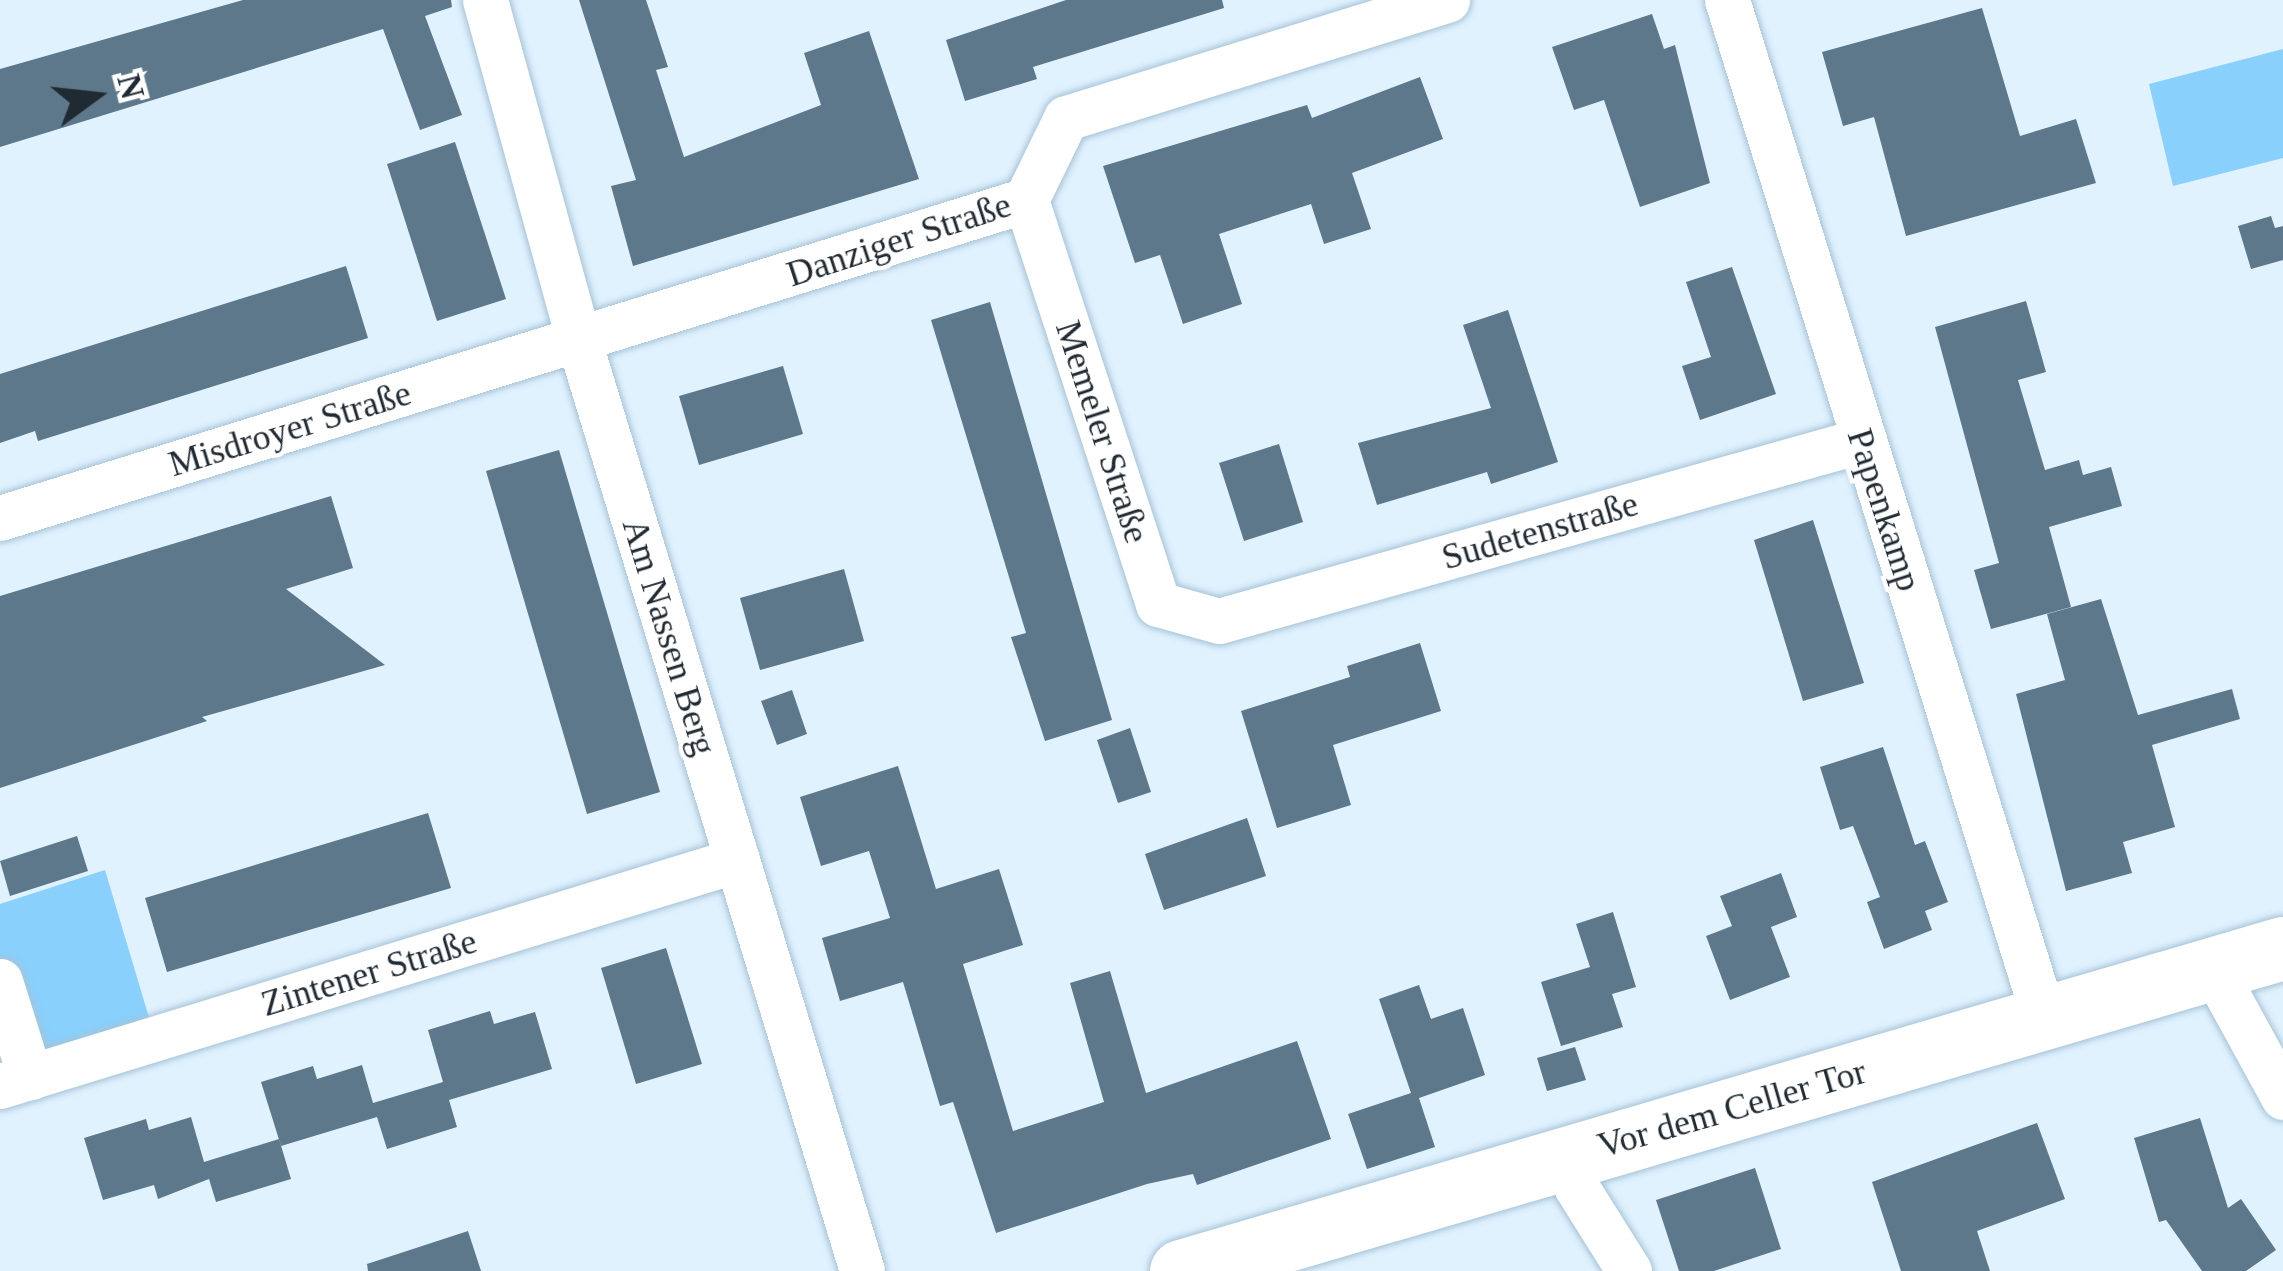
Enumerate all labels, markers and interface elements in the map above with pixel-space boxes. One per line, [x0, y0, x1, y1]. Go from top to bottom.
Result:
north arrow [36, 36, 156, 156]
text: N [110, 71, 151, 103]
street label: Danziger Straße [782, 183, 1016, 297]
street label: Memeler Straße [1046, 316, 1158, 548]
street label: Misdroyer Straße [164, 372, 416, 486]
street label: Papenkamp [1838, 423, 1930, 597]
street label: Sudetenstraße [1437, 482, 1643, 580]
street label: Am Nassen Berg [612, 513, 726, 761]
street label: Zintener Straße [256, 920, 482, 1026]
street label: Vor dem Celler Tor [1593, 1050, 1871, 1168]

